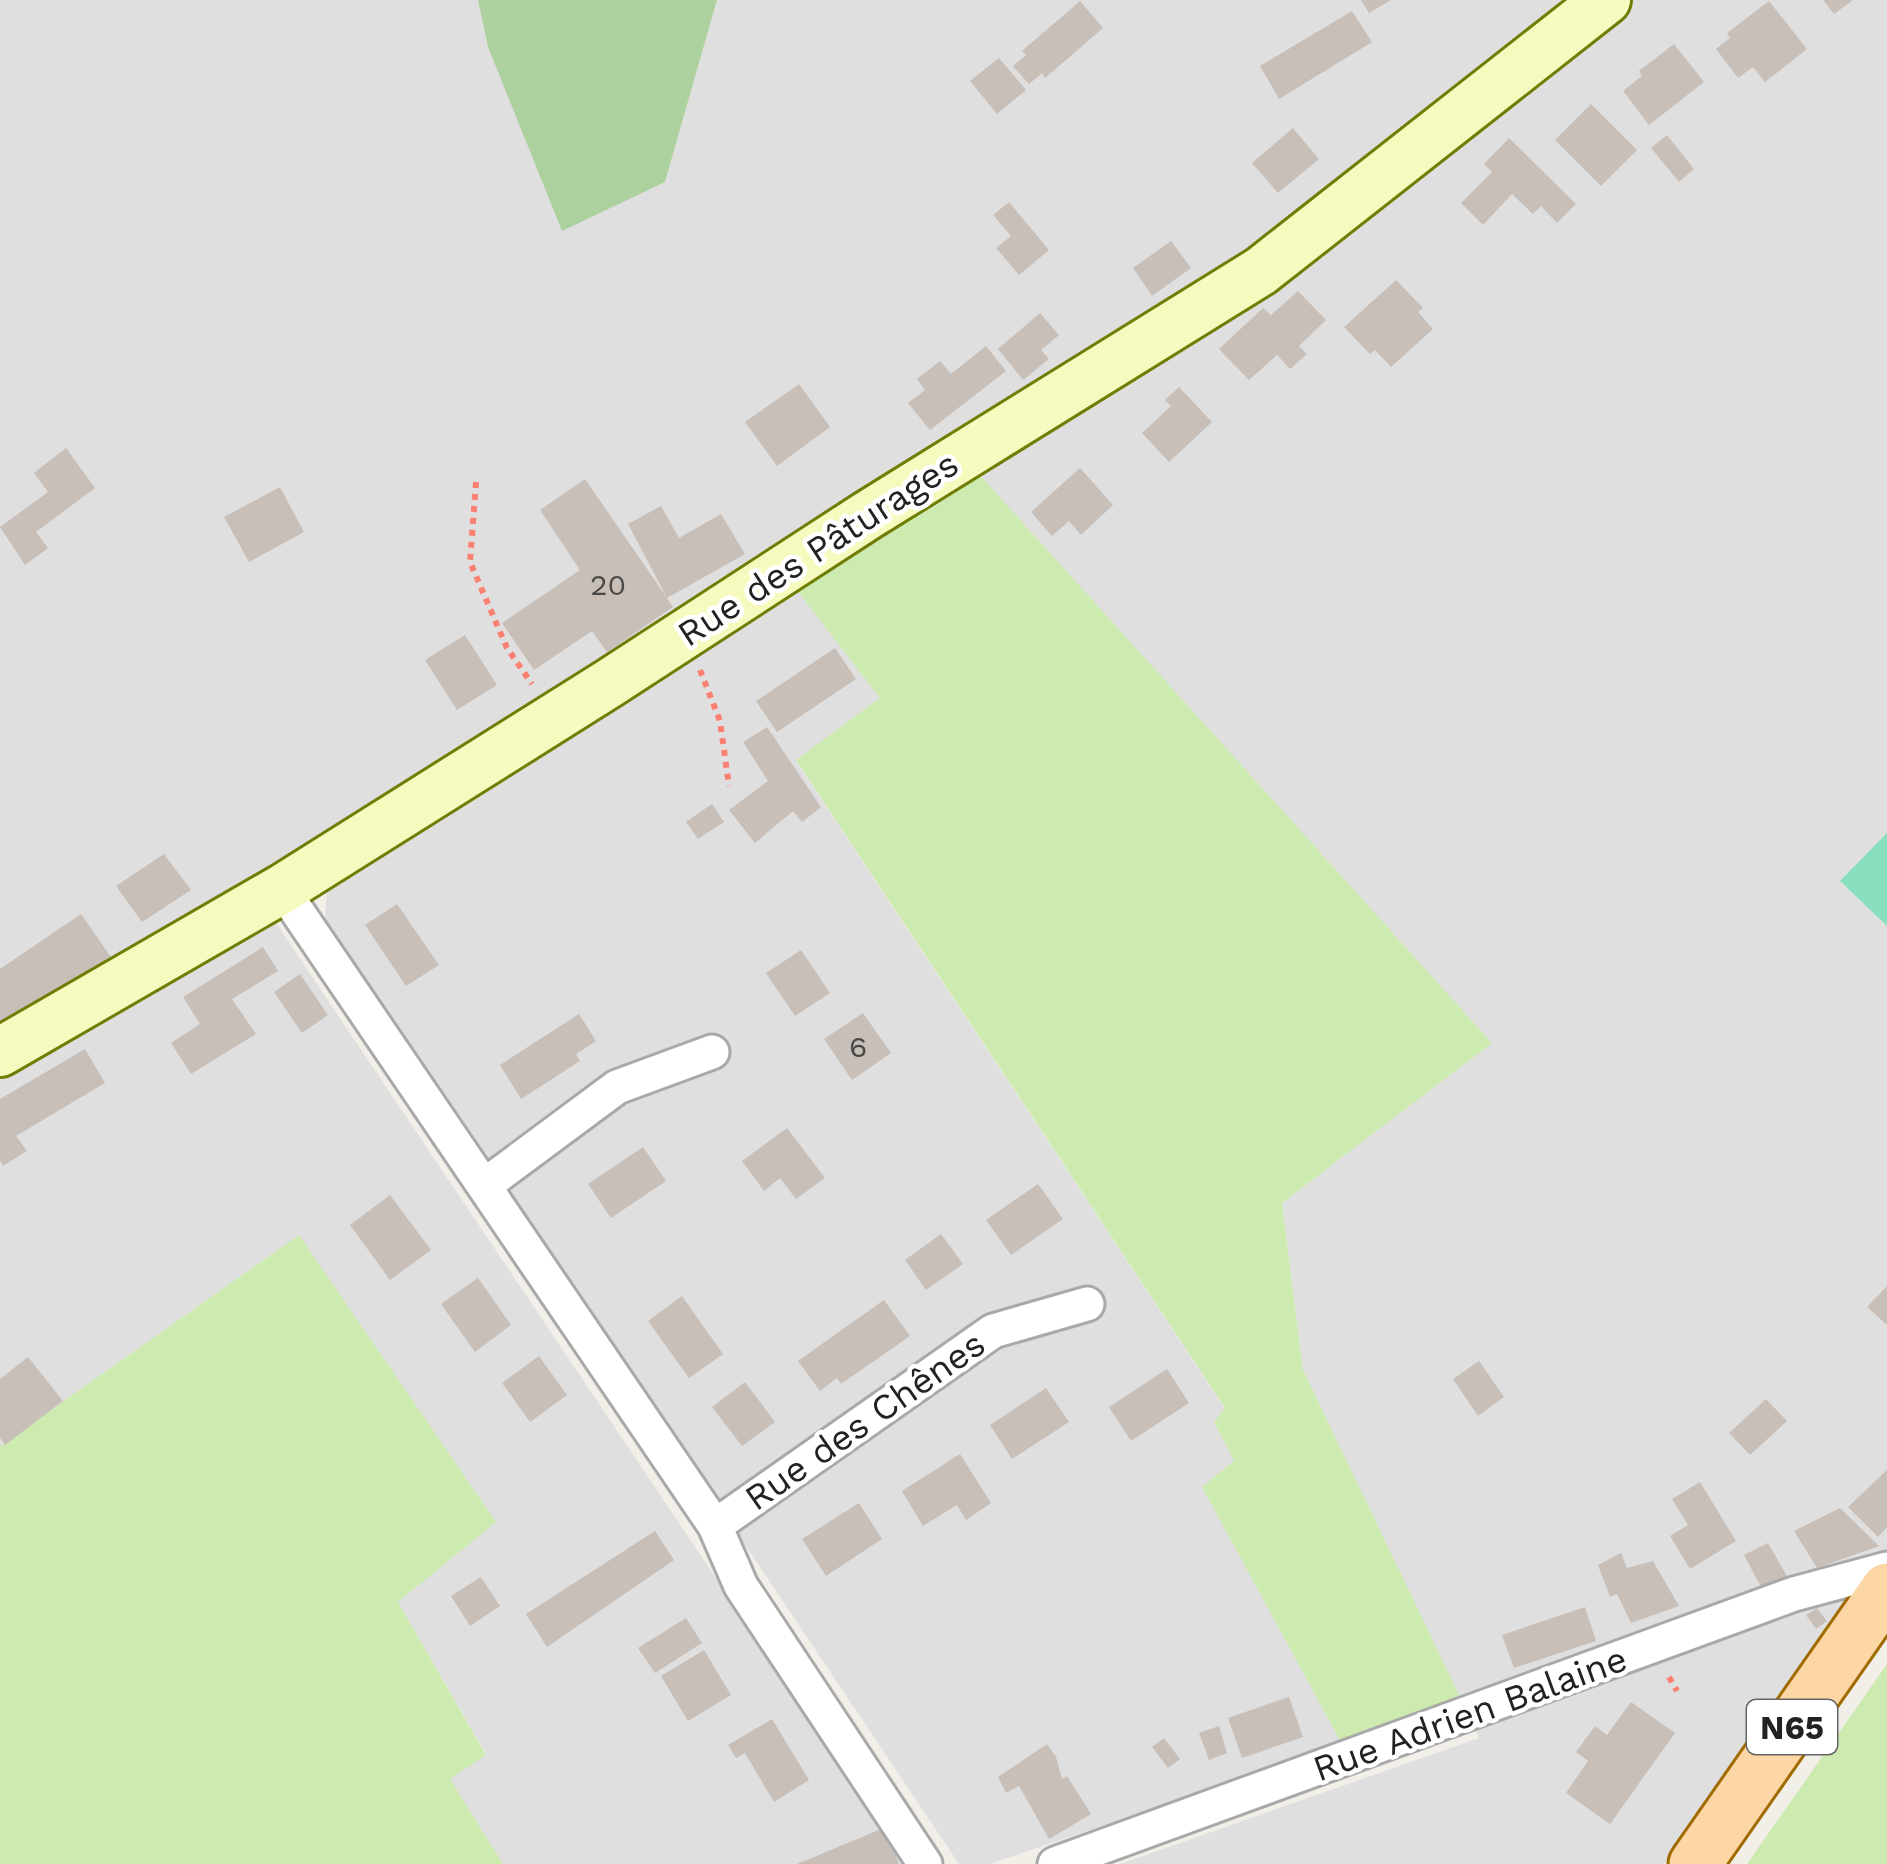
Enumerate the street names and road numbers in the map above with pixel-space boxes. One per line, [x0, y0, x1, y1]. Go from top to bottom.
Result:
street label: Rue des Pâturages [670, 443, 966, 655]
street label: Rue des Chênes [737, 1323, 993, 1519]
street label: Rue Adrien Balaine [1307, 1638, 1633, 1790]
road number: N65 [1747, 1700, 1837, 1754]

